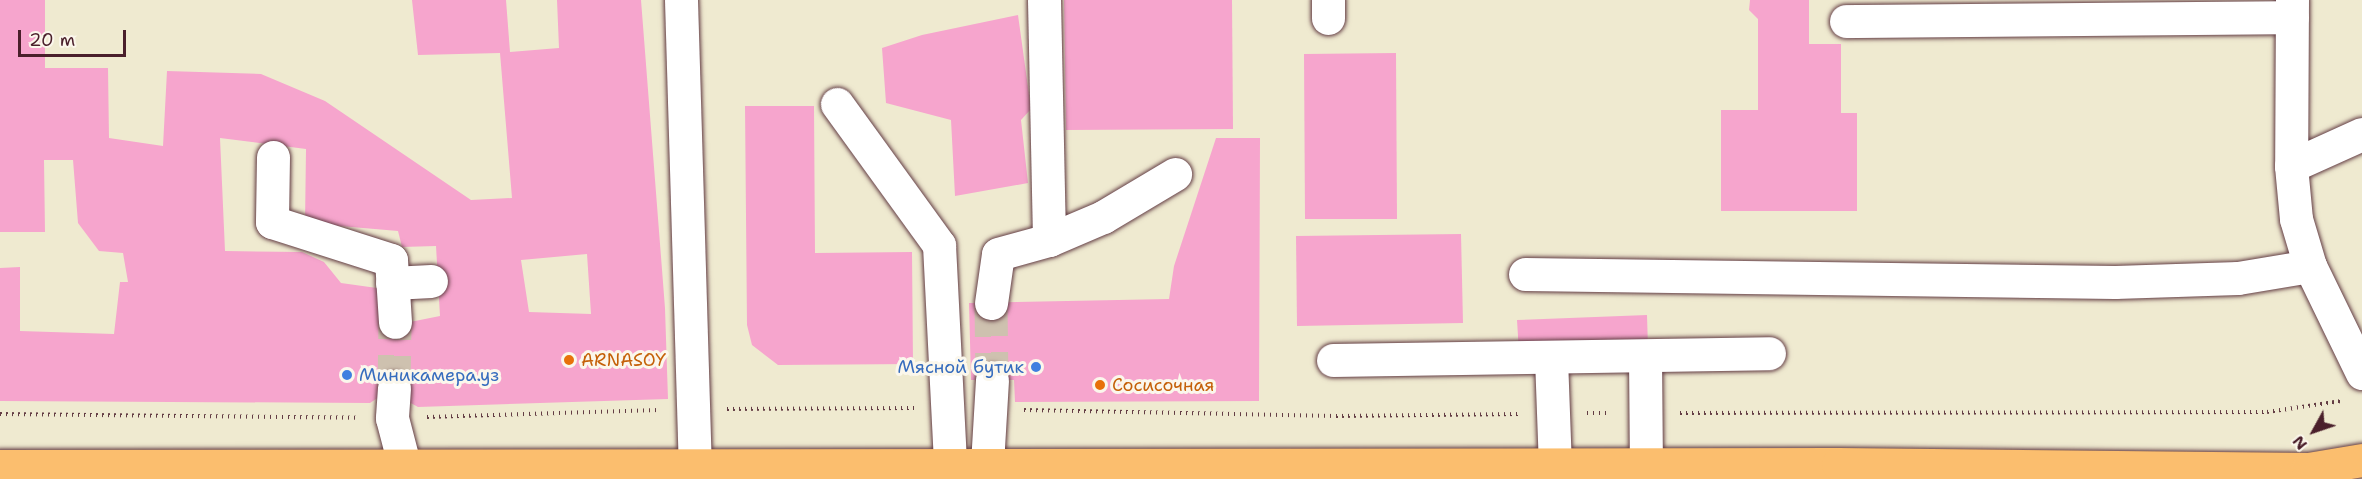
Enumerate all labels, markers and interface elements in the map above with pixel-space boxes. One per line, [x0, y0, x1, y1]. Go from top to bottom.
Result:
scale bar [21, 18, 129, 56]
text: 20 m [29, 28, 75, 52]
place label: ARNASOY [581, 349, 666, 371]
marker: ARNASOY [562, 353, 576, 367]
place label: Мясной бутик [897, 356, 1024, 378]
marker: Мясной бутик [1029, 360, 1043, 374]
place label: Миникамера.уз [359, 364, 499, 386]
marker: Миникамера.уз [340, 368, 354, 382]
place label: Сосисочная [1112, 374, 1214, 396]
marker: Сосисочная [1093, 378, 1107, 392]
north arrow [2284, 401, 2344, 461]
text: N [2288, 431, 2312, 455]

